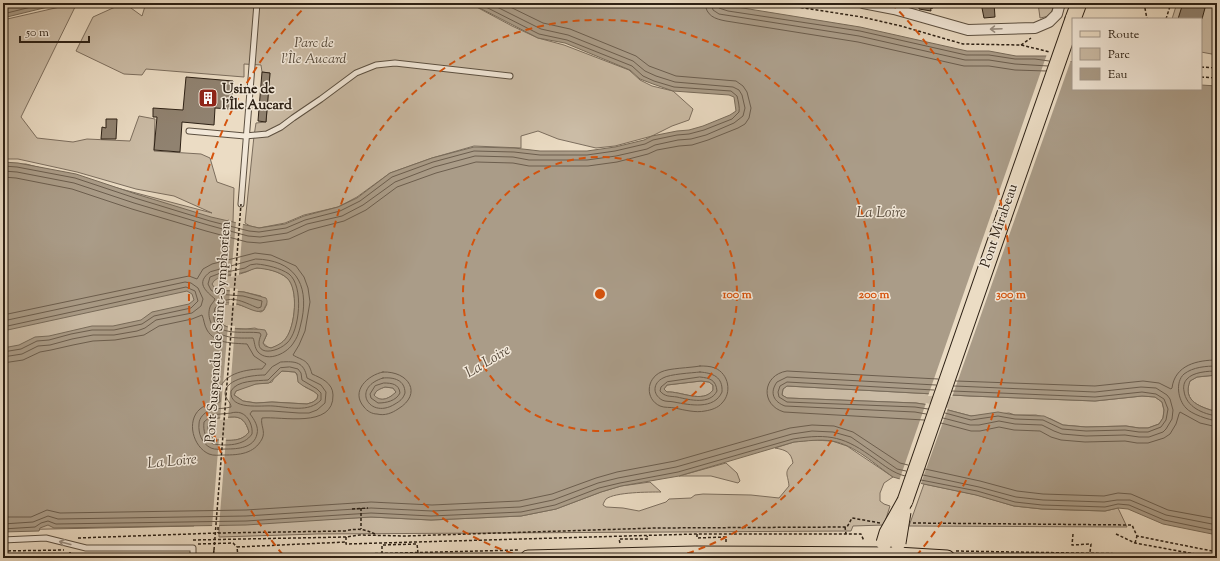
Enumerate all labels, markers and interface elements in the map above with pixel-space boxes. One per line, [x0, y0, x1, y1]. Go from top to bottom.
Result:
scale bar [20, 18, 89, 44]
legend [1072, 18, 1202, 90]
text: 50 m [25, 24, 49, 42]
one-way arrow [990, 26, 1003, 33]
text: Route [1108, 26, 1140, 44]
park label: Parc de l'Île Aucard [282, 34, 346, 70]
text: Parc [1108, 46, 1130, 64]
text: Eau [1108, 66, 1128, 84]
place label: Usine de l'Île Aucard [222, 80, 292, 116]
building icon: Usine de l'Île Aucard [197, 87, 219, 109]
street label: Pont Mirabeau [976, 181, 1024, 271]
water label: La Loire [856, 203, 906, 224]
street label: Pont Suspendu de Saint-Symphorien [201, 221, 237, 443]
text: 100 m [721, 286, 752, 304]
text: 200 m [859, 286, 889, 304]
text: 300 m [996, 286, 1026, 304]
centre of rings [593, 287, 607, 301]
water label: La Loire [461, 340, 515, 384]
water label: La Loire [146, 449, 198, 475]
one-way arrow [58, 539, 71, 546]

